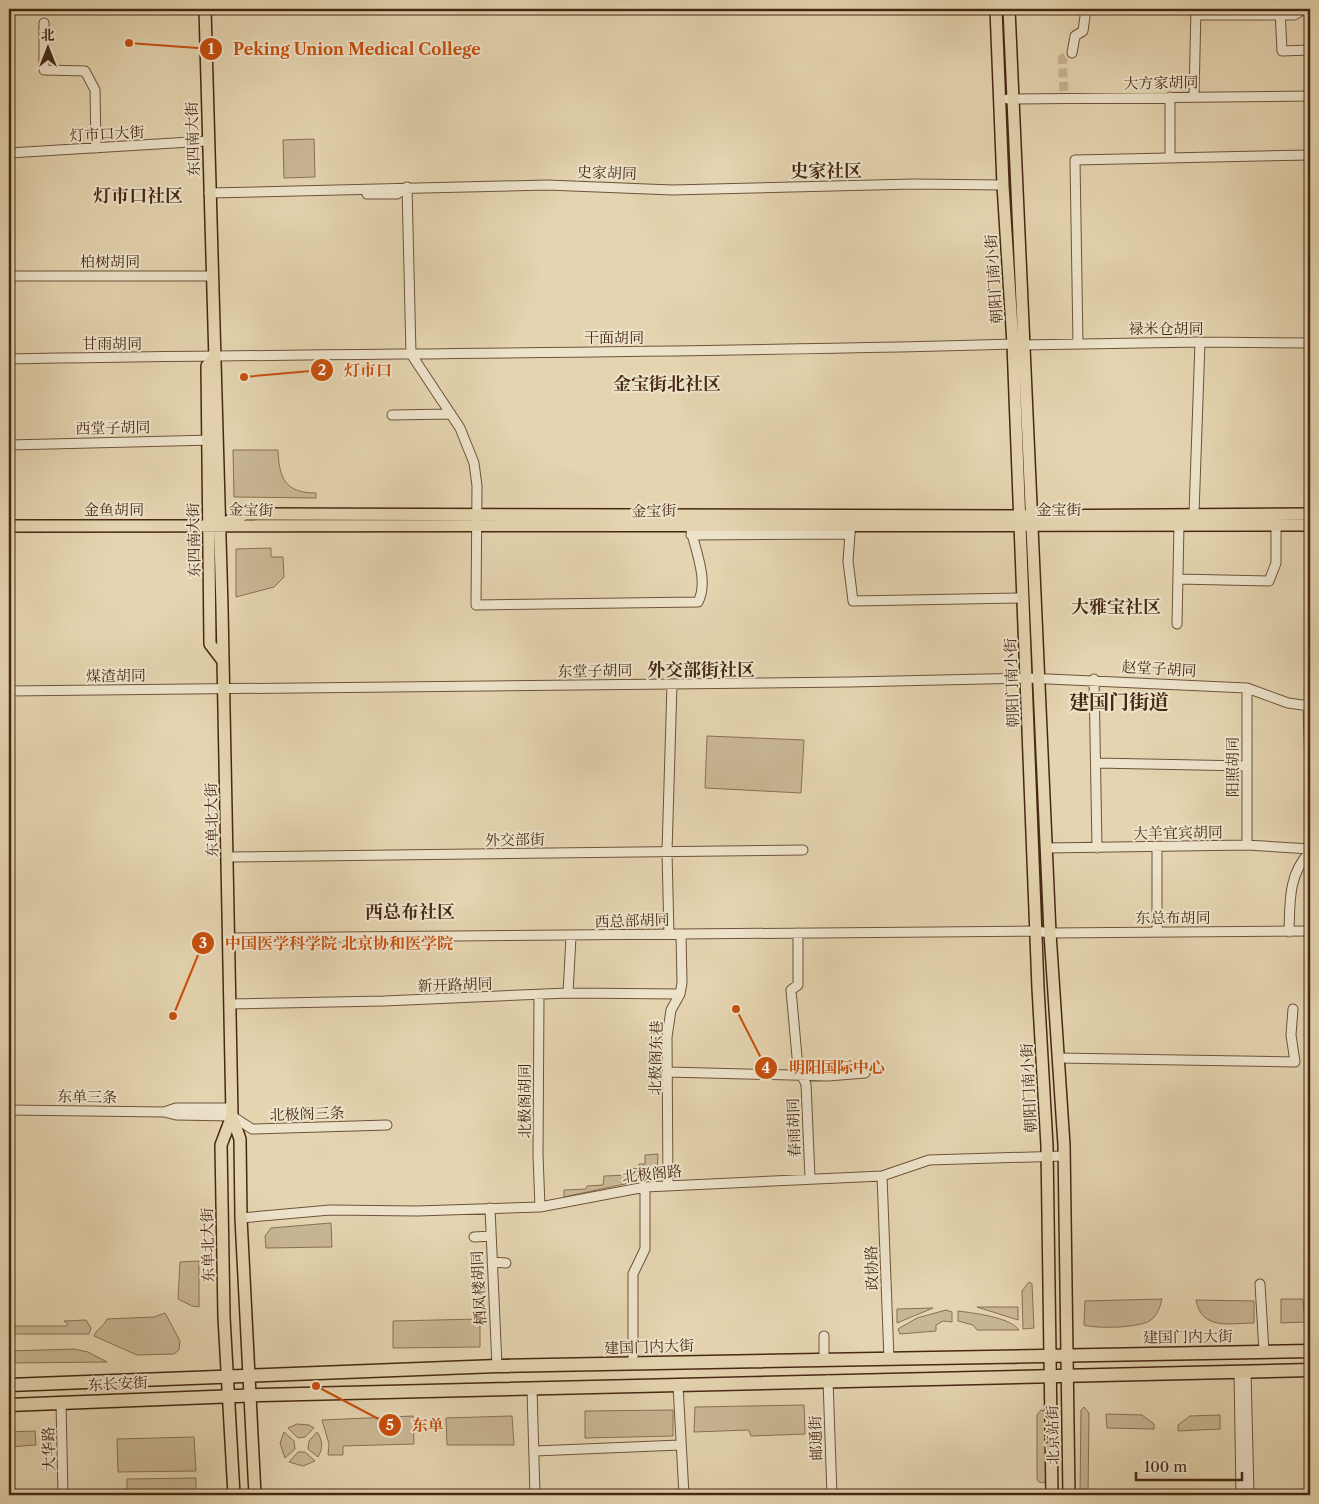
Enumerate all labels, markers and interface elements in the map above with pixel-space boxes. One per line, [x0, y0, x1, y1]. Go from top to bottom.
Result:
north arrow [22, 22, 72, 72]
text: 北 [41, 26, 55, 44]
callout: Peking Union Medical College [198, 34, 491, 65]
text: 1 [208, 39, 215, 58]
text: Peking Union Medical College [233, 39, 481, 59]
street label: 大方家胡同 [1123, 72, 1199, 93]
street label: 东四南大街 [182, 101, 203, 177]
street label: 灯市口大街 [69, 122, 145, 145]
district label: 史家社区 [790, 160, 862, 182]
street label: 史家胡同 [577, 162, 637, 183]
district label: 灯市口社区 [93, 185, 183, 207]
street label: 朝阳门南小街 [981, 233, 1006, 325]
street label: 柏树胡同 [80, 252, 140, 271]
street label: 禄米仓胡同 [1128, 319, 1204, 338]
street label: 干面胡同 [584, 328, 644, 347]
street label: 甘雨胡同 [82, 334, 142, 353]
callout: 灯市口 [309, 354, 402, 385]
text: 2 [318, 360, 327, 379]
text: 灯市口 [344, 360, 392, 380]
district label: 金宝街北社区 [613, 373, 721, 395]
street label: 西堂子胡同 [75, 417, 151, 438]
street label: 金宝街 [228, 499, 274, 520]
street label: 金鱼胡同 [84, 500, 144, 519]
street label: 金宝街 [1036, 500, 1082, 519]
street label: 金宝街 [631, 501, 677, 520]
street label: 东四南大街 [183, 502, 204, 578]
district label: 大雅宝社区 [1071, 596, 1161, 618]
street label: 朝阳门南小街 [1000, 638, 1023, 728]
street label: 赵堂子胡同 [1121, 657, 1197, 680]
district label: 外交部街社区 [647, 659, 755, 681]
street label: 东堂子胡同 [557, 660, 633, 681]
street label: 煤渣胡同 [86, 665, 146, 686]
district label: 建国门街道 [1069, 690, 1169, 714]
street label: 阳照胡同 [1223, 737, 1242, 797]
street label: 东单北大街 [201, 782, 222, 858]
street label: 大羊宜宾胡同 [1133, 822, 1223, 843]
street label: 外交部街 [485, 829, 545, 850]
district label: 西总布社区 [365, 901, 455, 923]
street label: 东总布胡同 [1135, 908, 1211, 927]
street label: 西总部胡同 [594, 910, 670, 931]
callout: 中国医学科学院 北京协和医学院 [190, 928, 463, 959]
text: 3 [199, 933, 207, 952]
text: 中国医学科学院 北京协和医学院 [225, 933, 453, 953]
street label: 新开路胡同 [417, 974, 493, 995]
street label: 北极阁东巷 [645, 1020, 666, 1096]
street label: 朝阳门南小街 [1017, 1043, 1040, 1133]
callout: 明阳国际中心 [754, 1052, 895, 1083]
text: 明阳国际中心 [789, 1057, 885, 1077]
text: 4 [762, 1058, 771, 1077]
street label: 北极阁胡同 [515, 1063, 534, 1139]
street label: 东单三条 [57, 1086, 117, 1107]
street label: 春雨胡同 [783, 1098, 804, 1158]
street label: 北极阁三条 [269, 1103, 345, 1124]
street label: 北极阁路 [621, 1161, 683, 1186]
street label: 东单北大街 [197, 1207, 218, 1283]
street label: 政协路 [861, 1245, 882, 1291]
street label: 栖凤楼胡同 [467, 1250, 490, 1326]
street label: 建国门内大街 [1143, 1326, 1233, 1347]
street label: 建国门内大街 [604, 1335, 694, 1358]
street label: 东长安街 [88, 1372, 148, 1395]
street label: 北京站街 [1042, 1405, 1063, 1465]
callout: 东单 [377, 1409, 454, 1440]
text: 5 [386, 1415, 394, 1434]
text: 东单 [412, 1415, 444, 1435]
street label: 邮通街 [805, 1415, 826, 1461]
street label: 大华路 [39, 1426, 58, 1472]
scale bar [1136, 1449, 1243, 1481]
text: 100 m [1144, 1457, 1187, 1476]

